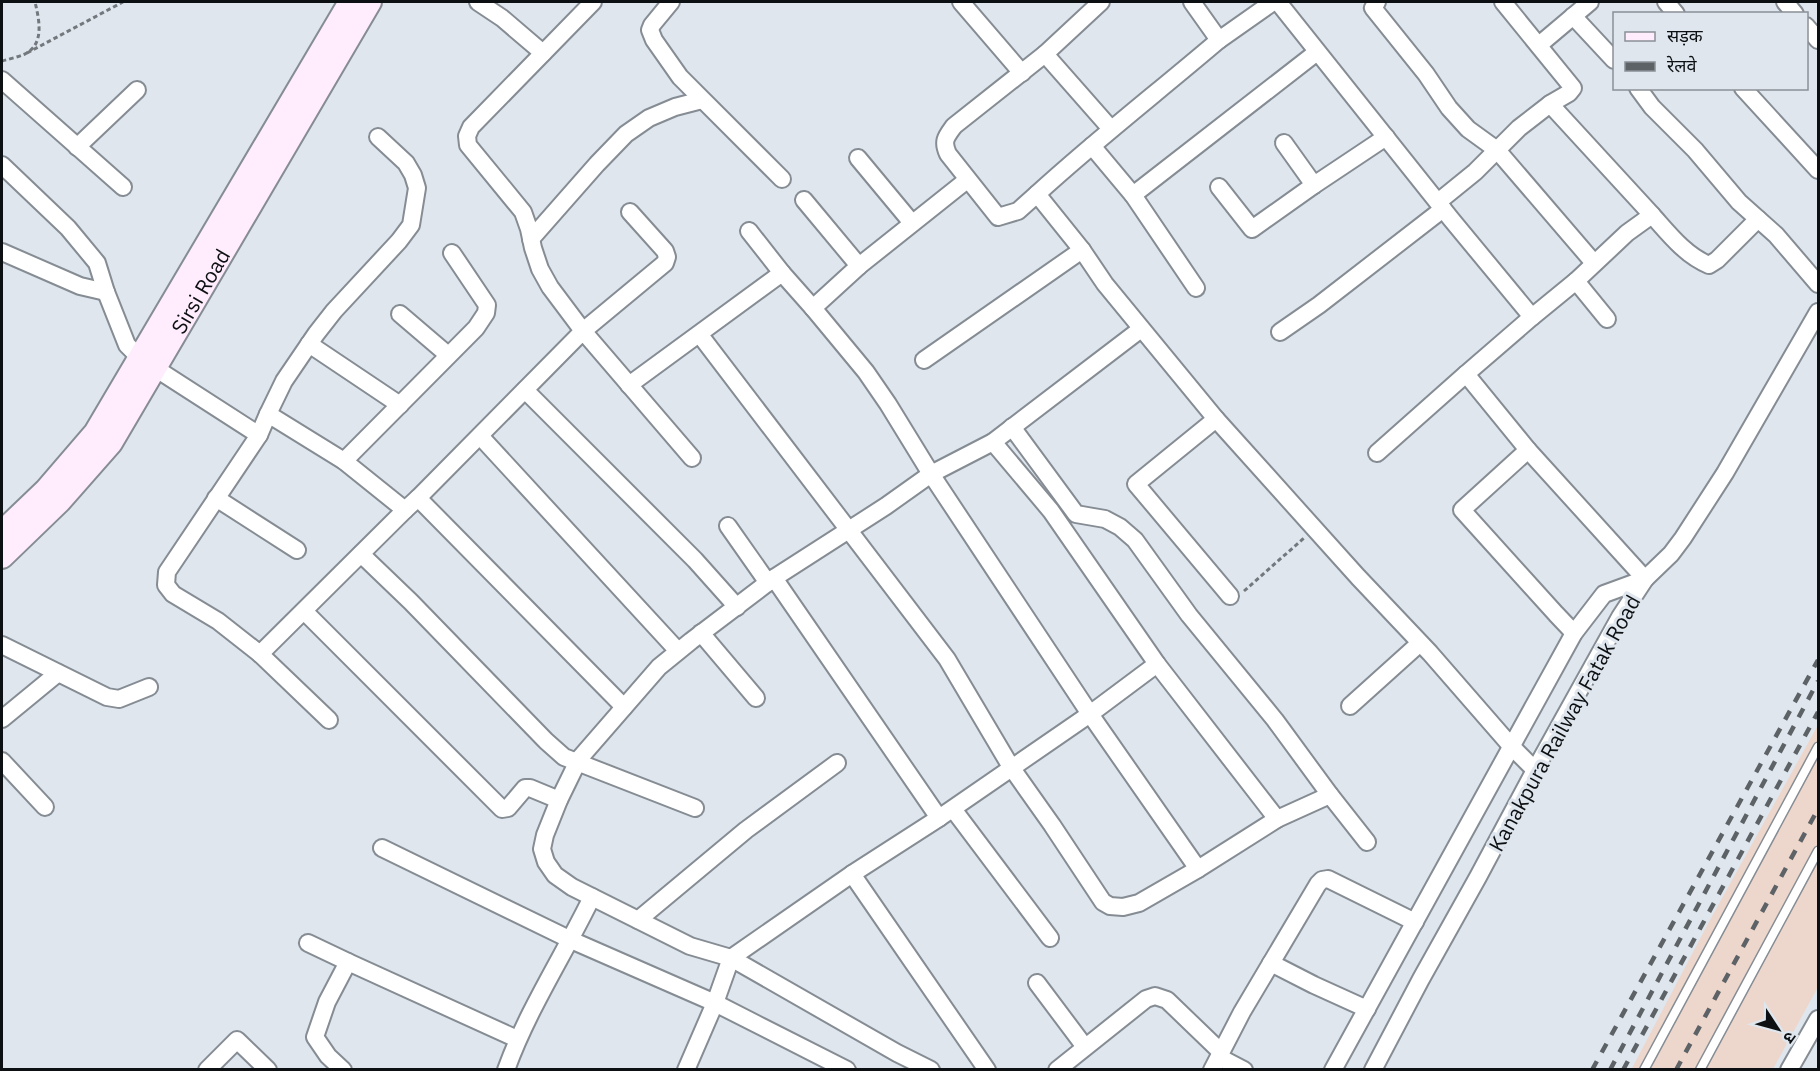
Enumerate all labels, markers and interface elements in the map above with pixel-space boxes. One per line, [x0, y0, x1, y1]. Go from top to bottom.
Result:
legend [1613, 12, 1808, 90]
text: सड़क [1667, 24, 1704, 47]
text: रेलवे [1666, 54, 1698, 77]
street label: Sirsi Road [164, 244, 236, 339]
street label: Kanakpura Railway Fatak Road [1482, 590, 1646, 856]
north arrow [1748, 999, 1808, 1059]
text: उ [1779, 1028, 1801, 1048]

